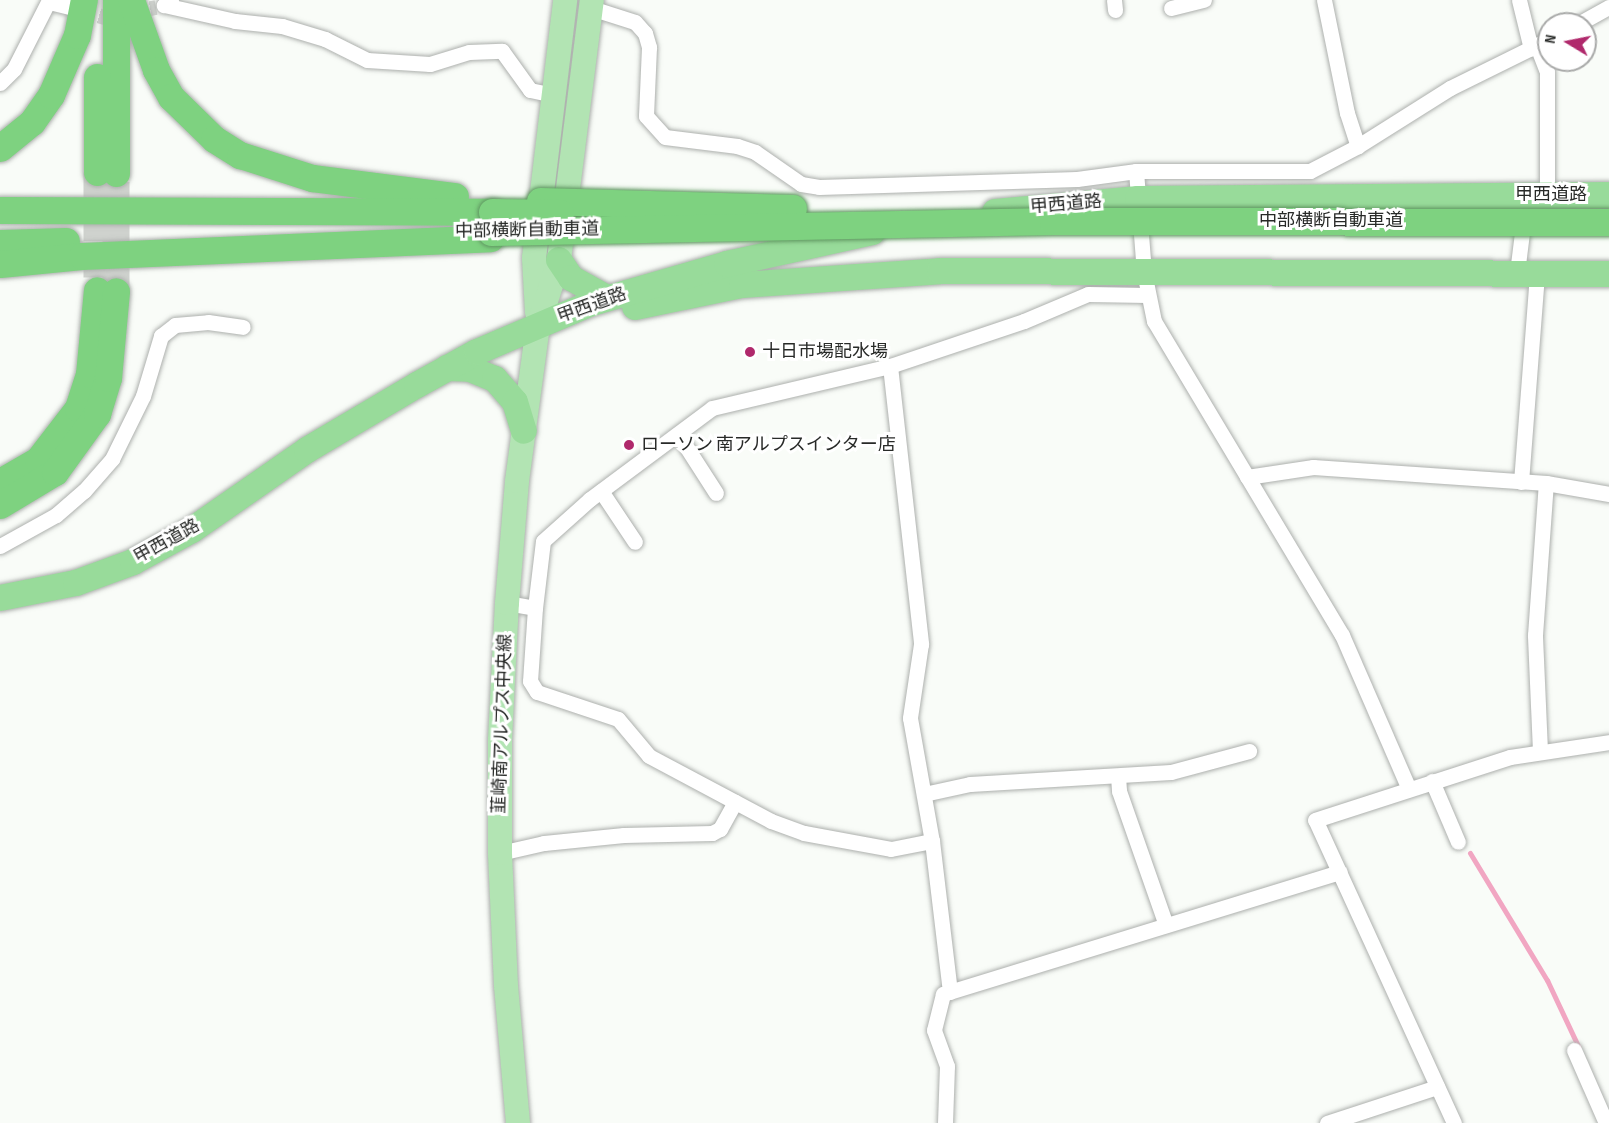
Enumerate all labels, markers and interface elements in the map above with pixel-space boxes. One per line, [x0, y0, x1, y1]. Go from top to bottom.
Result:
north arrow [1537, 12, 1597, 72]
text: N [1541, 33, 1561, 45]
street label: 甲西道路 [1515, 184, 1587, 206]
street label: 甲西道路 [1029, 191, 1103, 219]
street label: 中部横断自動車道 [1259, 210, 1403, 232]
street label: 中部横断自動車道 [455, 219, 599, 243]
street label: 甲西道路 [554, 284, 630, 328]
place label: 十日市場配水場 [762, 341, 888, 363]
marker: 十日市場配水場 [743, 345, 757, 359]
place label: ローソン 南アルプスインター店 [641, 434, 896, 456]
marker: ローソン 南アルプスインター店 [622, 438, 636, 452]
street label: 甲西道路 [130, 515, 204, 569]
street label: 韮崎南アルプス中央線 [489, 634, 517, 814]

